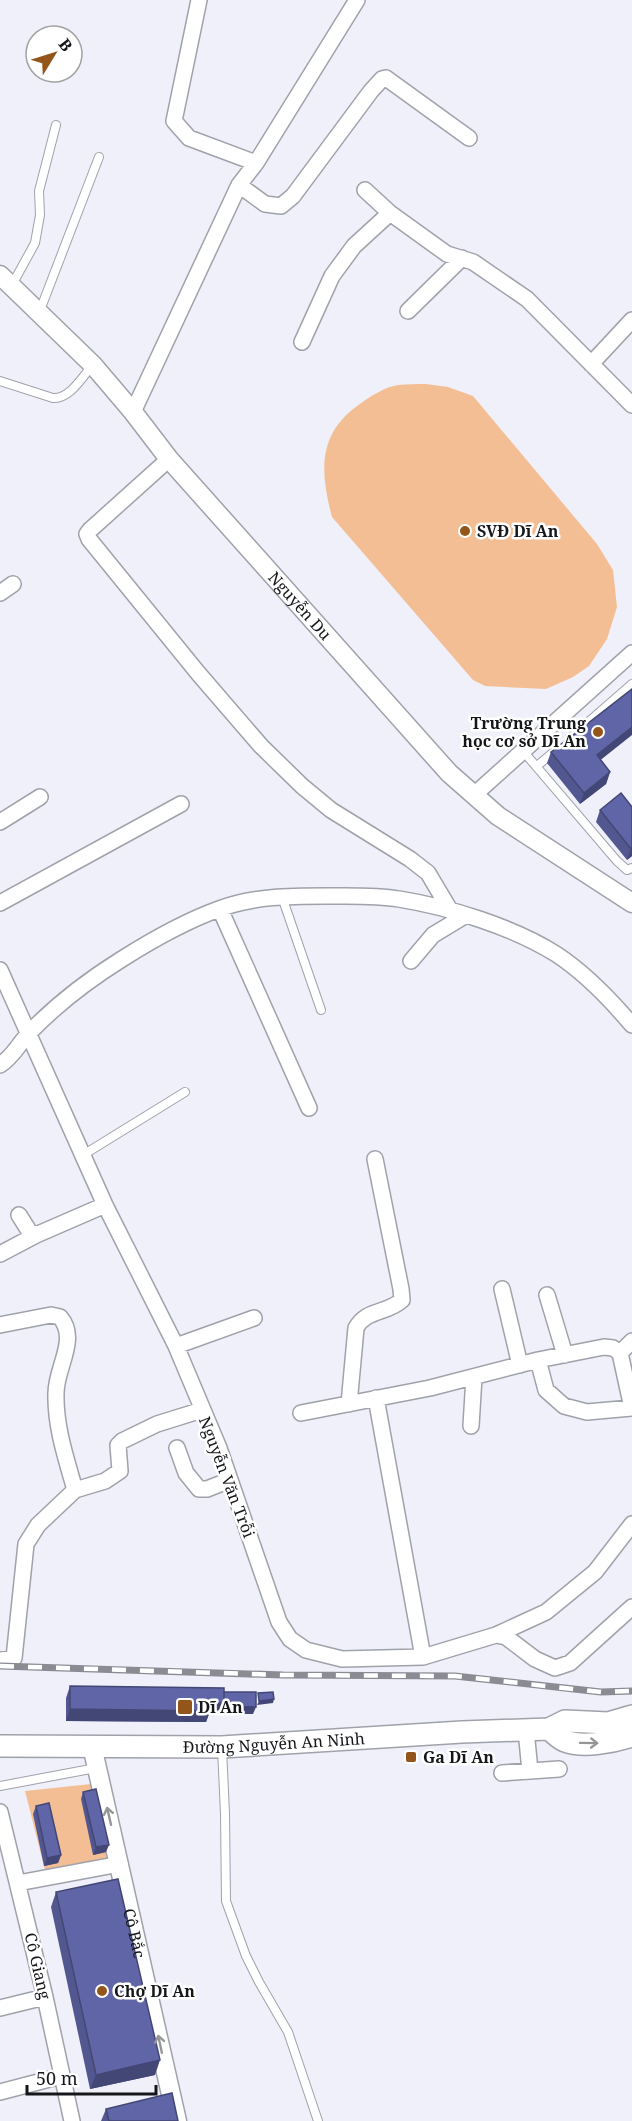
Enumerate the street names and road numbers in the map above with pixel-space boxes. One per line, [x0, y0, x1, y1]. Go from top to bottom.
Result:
street label: Nguyễn Du [263, 567, 336, 645]
street label: Nguyễn Văn Trỗi [194, 1413, 260, 1541]
street label: Đường Nguyễn An Ninh [183, 1727, 366, 1758]
street label: Cô Bắc [118, 1906, 151, 1960]
street label: Cô Giang [20, 1931, 56, 2002]

